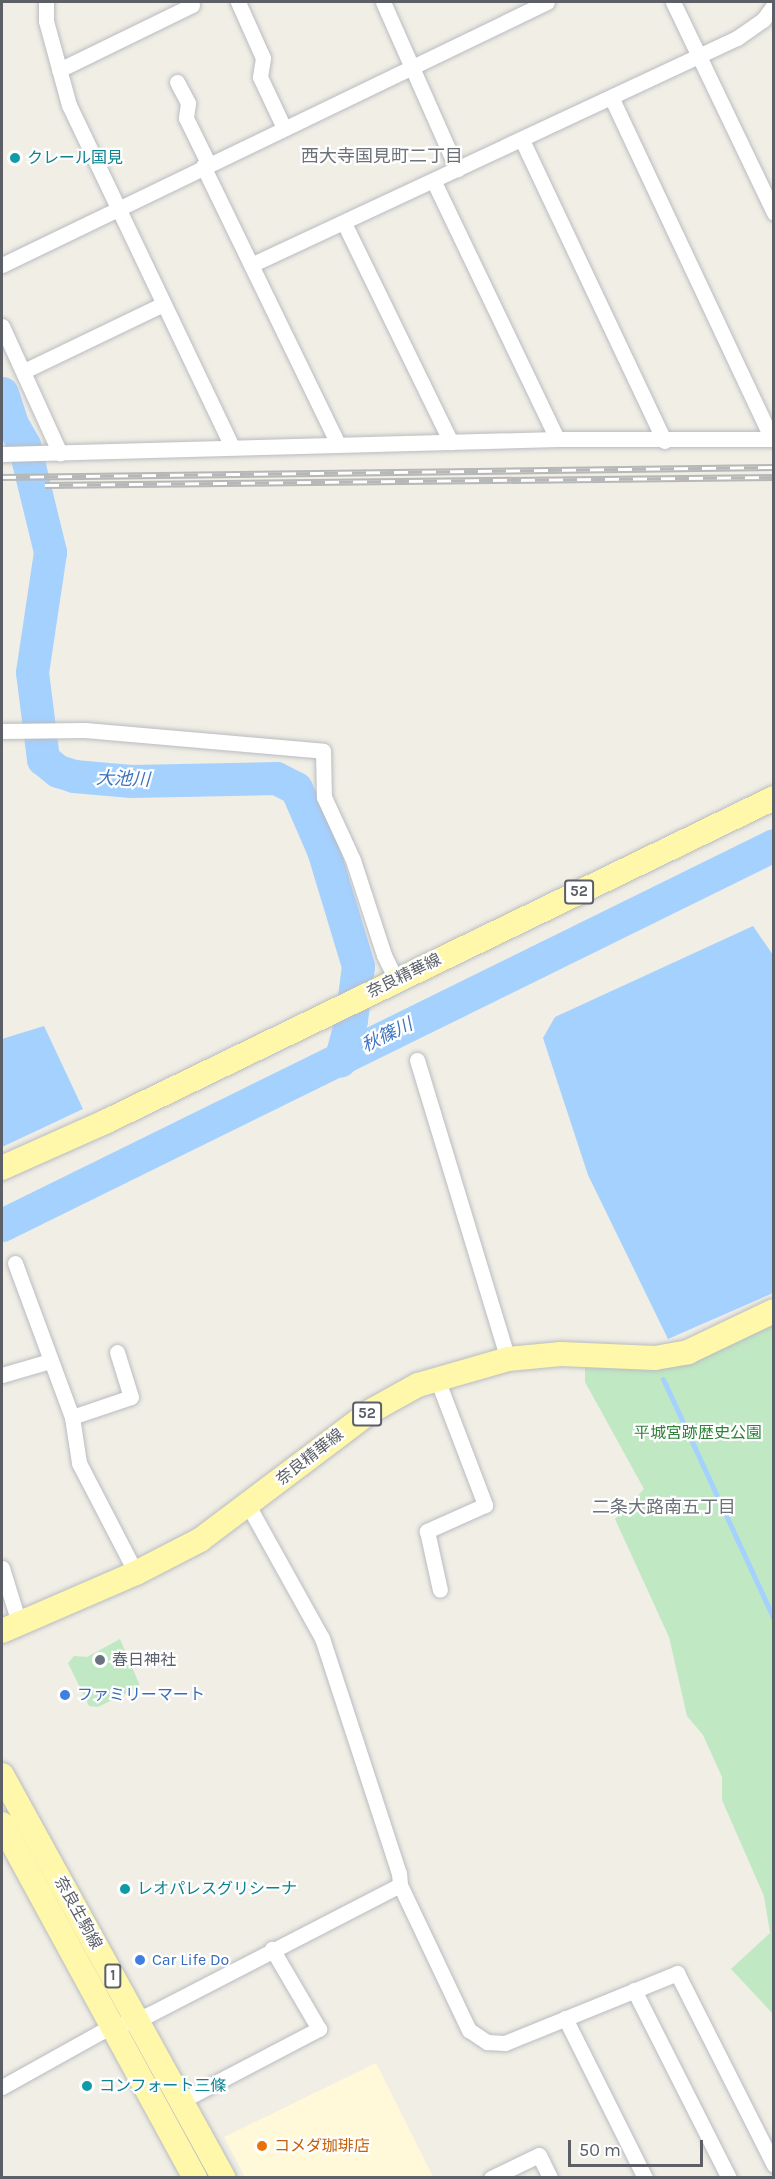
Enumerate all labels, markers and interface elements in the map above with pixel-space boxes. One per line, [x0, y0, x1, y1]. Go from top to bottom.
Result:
district label: 西大寺国見町二丁目 [301, 145, 463, 167]
place label: クレール国見 [27, 148, 123, 168]
marker: クレール国見 [8, 151, 22, 165]
water label: 大池川 [96, 767, 150, 791]
road number: 52 [564, 880, 594, 904]
street label: 奈良精華線 [364, 950, 444, 1002]
water label: 秋篠川 [358, 1013, 416, 1057]
road number: 52 [352, 1402, 382, 1426]
park label: 平城宮跡歴史公園 [634, 1423, 762, 1443]
street label: 奈良精華線 [273, 1425, 347, 1489]
district label: 二条大路南五丁目 [592, 1496, 736, 1518]
place label: 春日神社 [112, 1650, 176, 1670]
marker: 春日神社 [93, 1653, 107, 1667]
place label: ファミリーマート [77, 1685, 205, 1705]
marker: ファミリーマート [58, 1688, 72, 1702]
street label: 奈良生駒線 [50, 1873, 106, 1953]
place label: レオパレスグリシーナ [137, 1879, 297, 1899]
marker: レオパレスグリシーナ [118, 1882, 132, 1896]
place label: Car Life Do [152, 1950, 229, 1970]
marker: Car Life Do [133, 1953, 147, 1967]
road number: 1 [104, 1964, 122, 1988]
place label: コンフォート三條 [99, 2076, 227, 2096]
marker: コンフォート三條 [80, 2079, 94, 2093]
scale bar [571, 2128, 706, 2166]
place label: コメダ珈琲店 [274, 2136, 370, 2156]
marker: コメダ珈琲店 [255, 2139, 269, 2153]
text: 50 m [579, 2139, 621, 2161]

